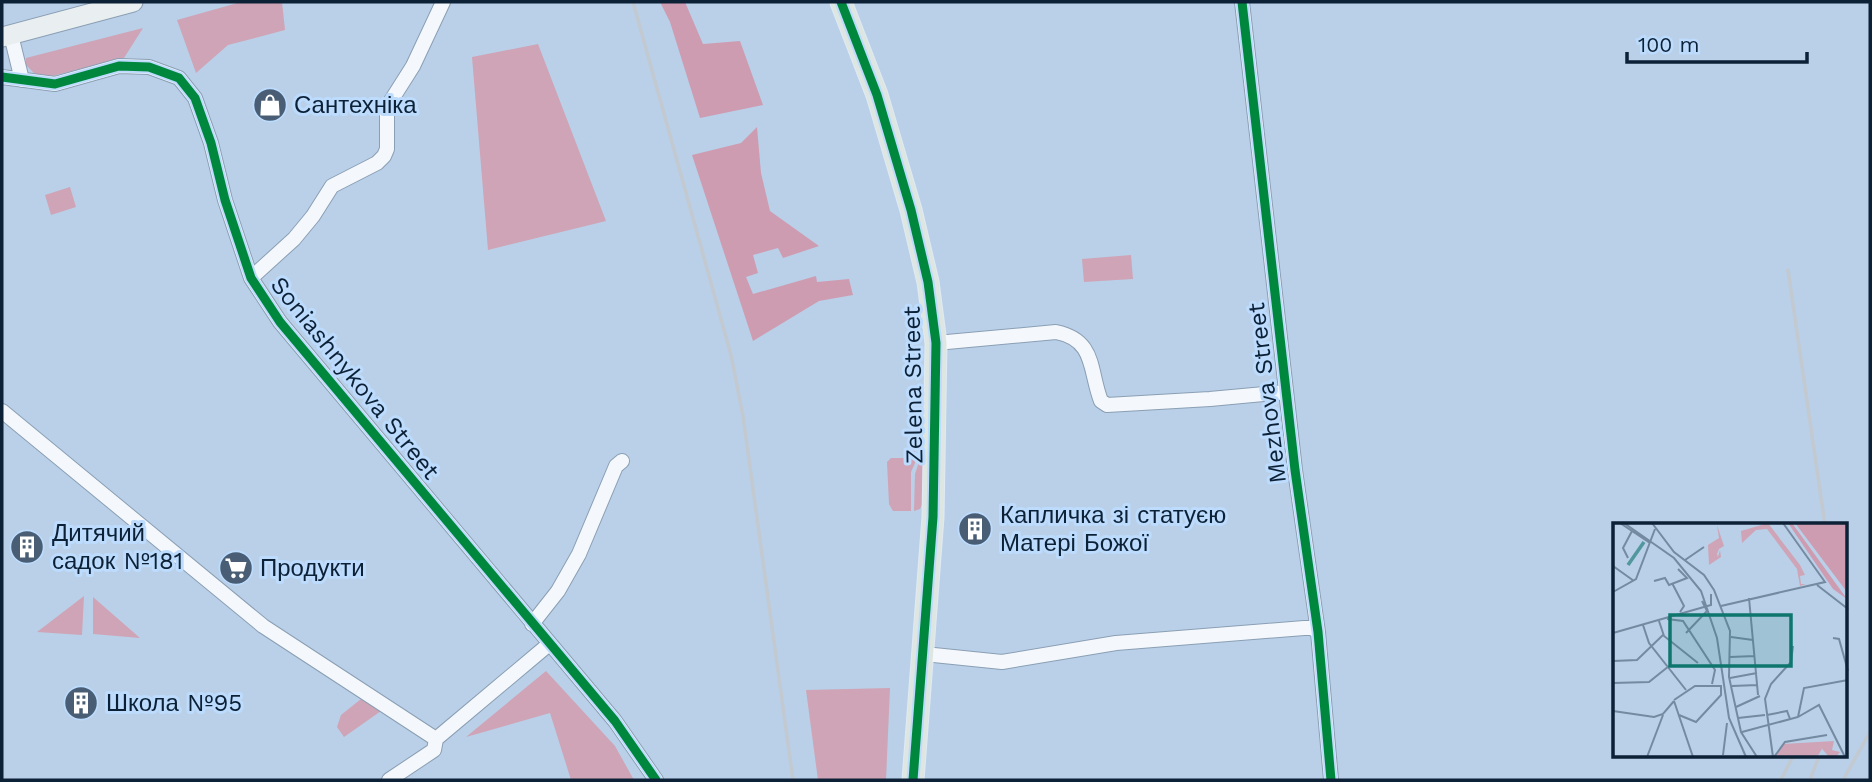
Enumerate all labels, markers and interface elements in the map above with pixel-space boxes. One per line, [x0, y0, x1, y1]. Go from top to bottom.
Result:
scale bar [1627, 21, 1807, 65]
text: 100 m [1638, 32, 1700, 57]
shop icon: Сантехніка [251, 86, 289, 124]
place label: Сантехніка [294, 91, 417, 119]
street label: Soniashnykova Street [265, 271, 445, 485]
street label: Mezhova Street [1242, 301, 1292, 485]
street label: Zelena Street [898, 306, 928, 464]
place label: Капличка зі статуєю Матері Божої [1000, 501, 1226, 557]
building icon: Капличка зі статуєю Матері Божої [956, 510, 994, 548]
place label: Дитячий садок №181 [52, 519, 183, 575]
inset map [1613, 523, 1848, 758]
building icon: Дитячий садок №181 [8, 528, 46, 566]
supermarket icon: Продукти [217, 549, 255, 587]
place label: Продукти [260, 554, 365, 582]
building icon: Школа №95 [62, 684, 100, 722]
place label: Школа №95 [106, 689, 242, 717]

